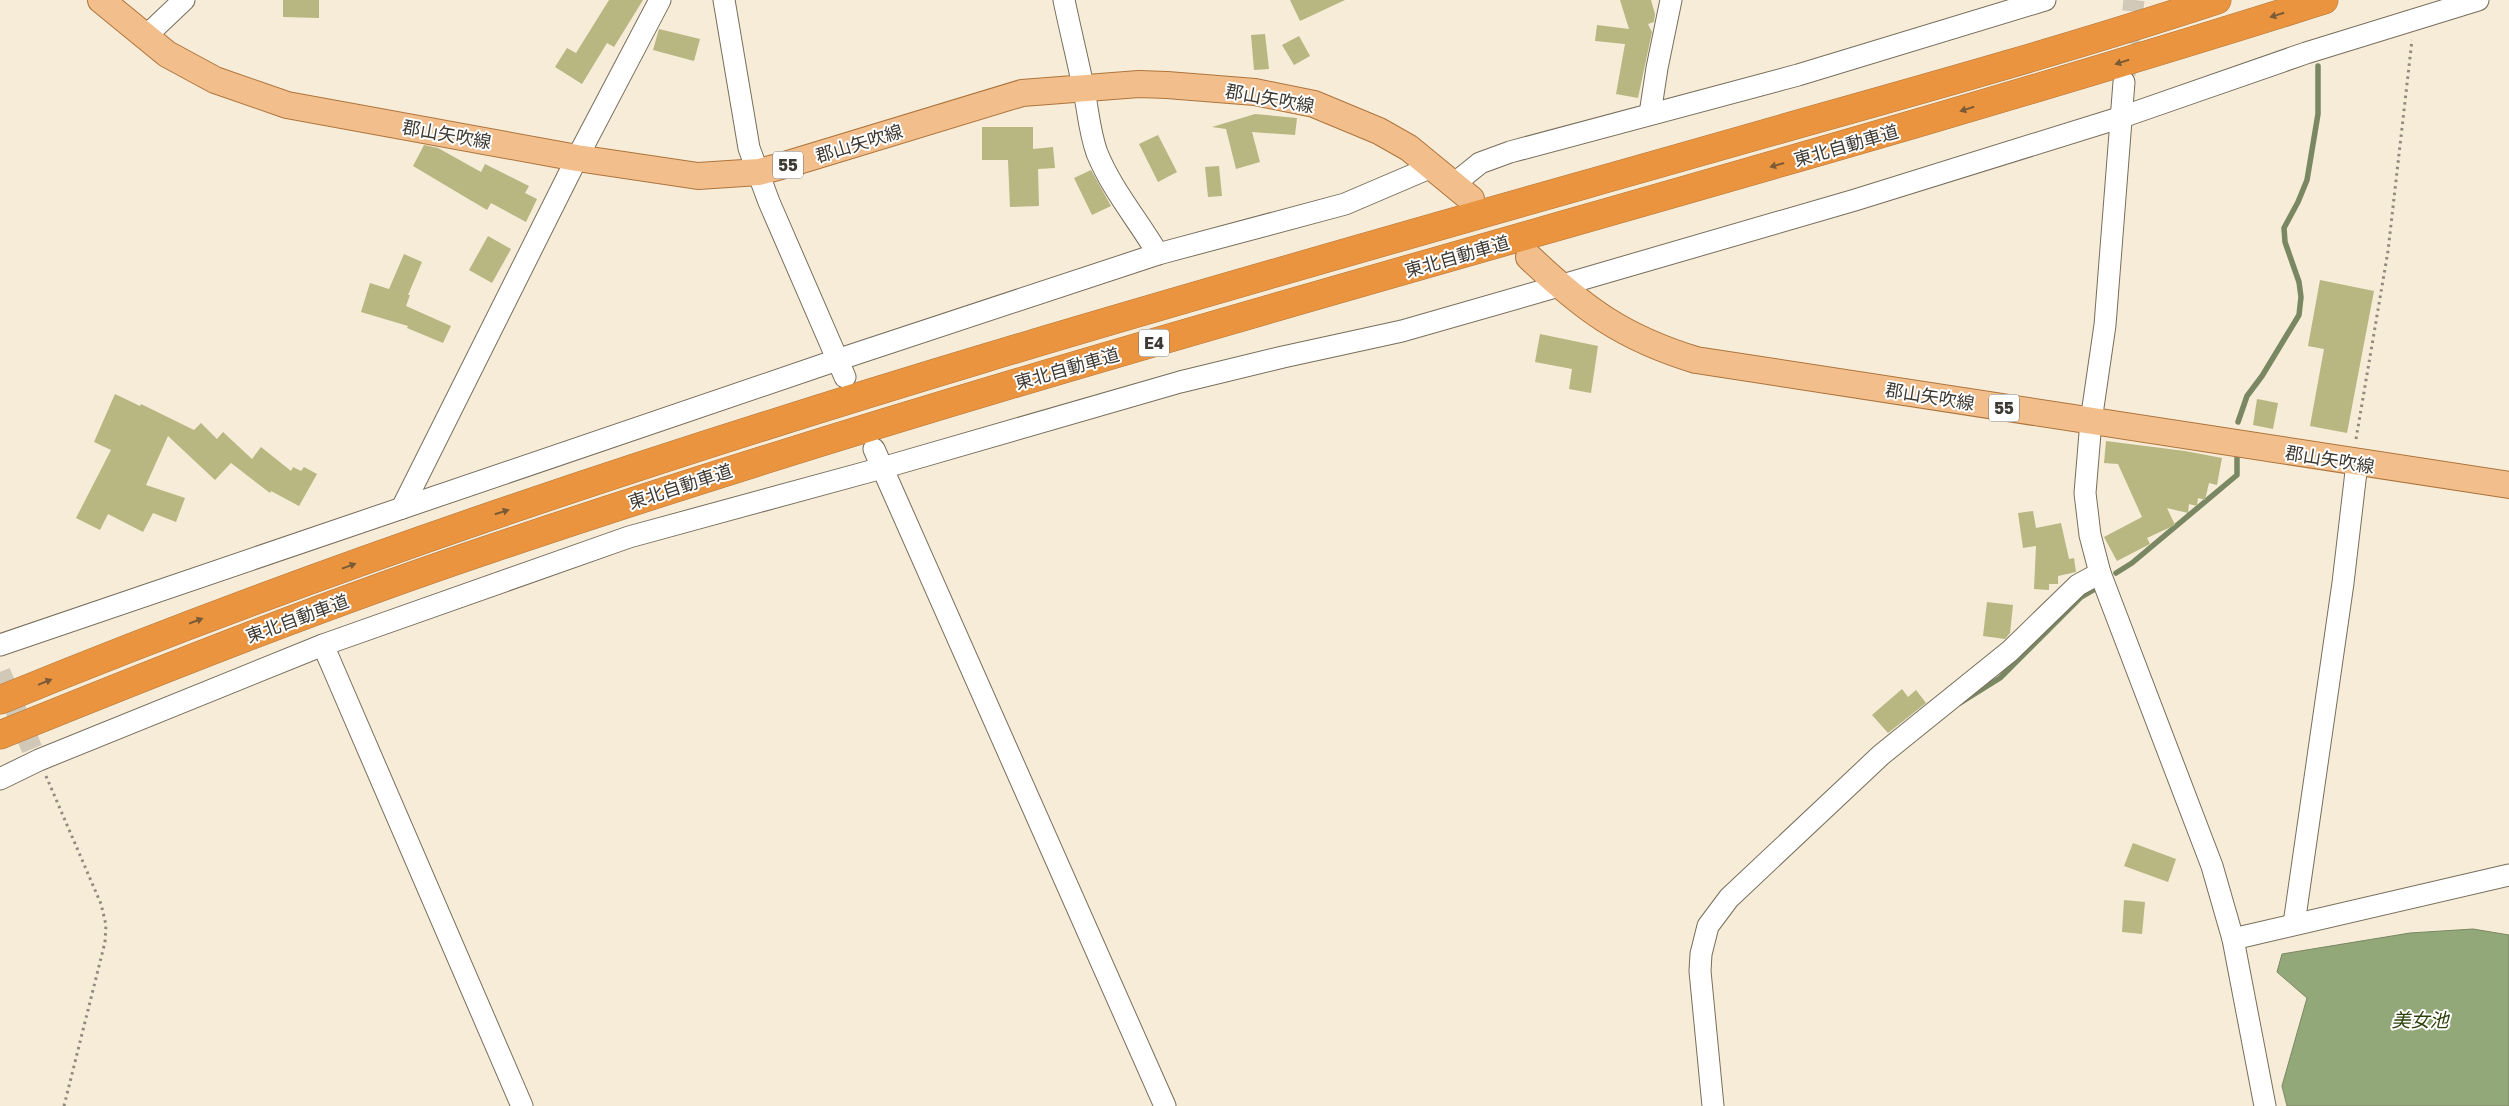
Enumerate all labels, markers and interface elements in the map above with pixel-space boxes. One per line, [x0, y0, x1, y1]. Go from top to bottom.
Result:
one-way arrow [2270, 11, 2285, 19]
one-way arrow [2115, 59, 2130, 67]
street label: 郡山矢吹線 [1224, 79, 1316, 117]
one-way arrow [1959, 106, 1974, 114]
street label: 郡山矢吹線 [401, 115, 493, 153]
street label: 郡山矢吹線 [813, 119, 905, 167]
street label: 東北自動車道 [1791, 120, 1901, 170]
road number: 55 [773, 152, 803, 178]
one-way arrow [1769, 161, 1784, 169]
street label: 東北自動車道 [1402, 231, 1512, 281]
road number: E4 [1139, 329, 1169, 356]
street label: 東北自動車道 [1012, 343, 1122, 393]
street label: 郡山矢吹線 [1884, 378, 1976, 414]
road number: 55 [1989, 394, 2019, 422]
street label: 郡山矢吹線 [2284, 441, 2376, 477]
street label: 東北自動車道 [625, 459, 735, 513]
one-way arrow [495, 508, 510, 516]
one-way arrow [342, 562, 357, 570]
street label: 東北自動車道 [242, 589, 352, 647]
one-way arrow [189, 617, 203, 625]
one-way arrow [38, 677, 52, 685]
water label: 美女池 [2391, 1008, 2450, 1031]

